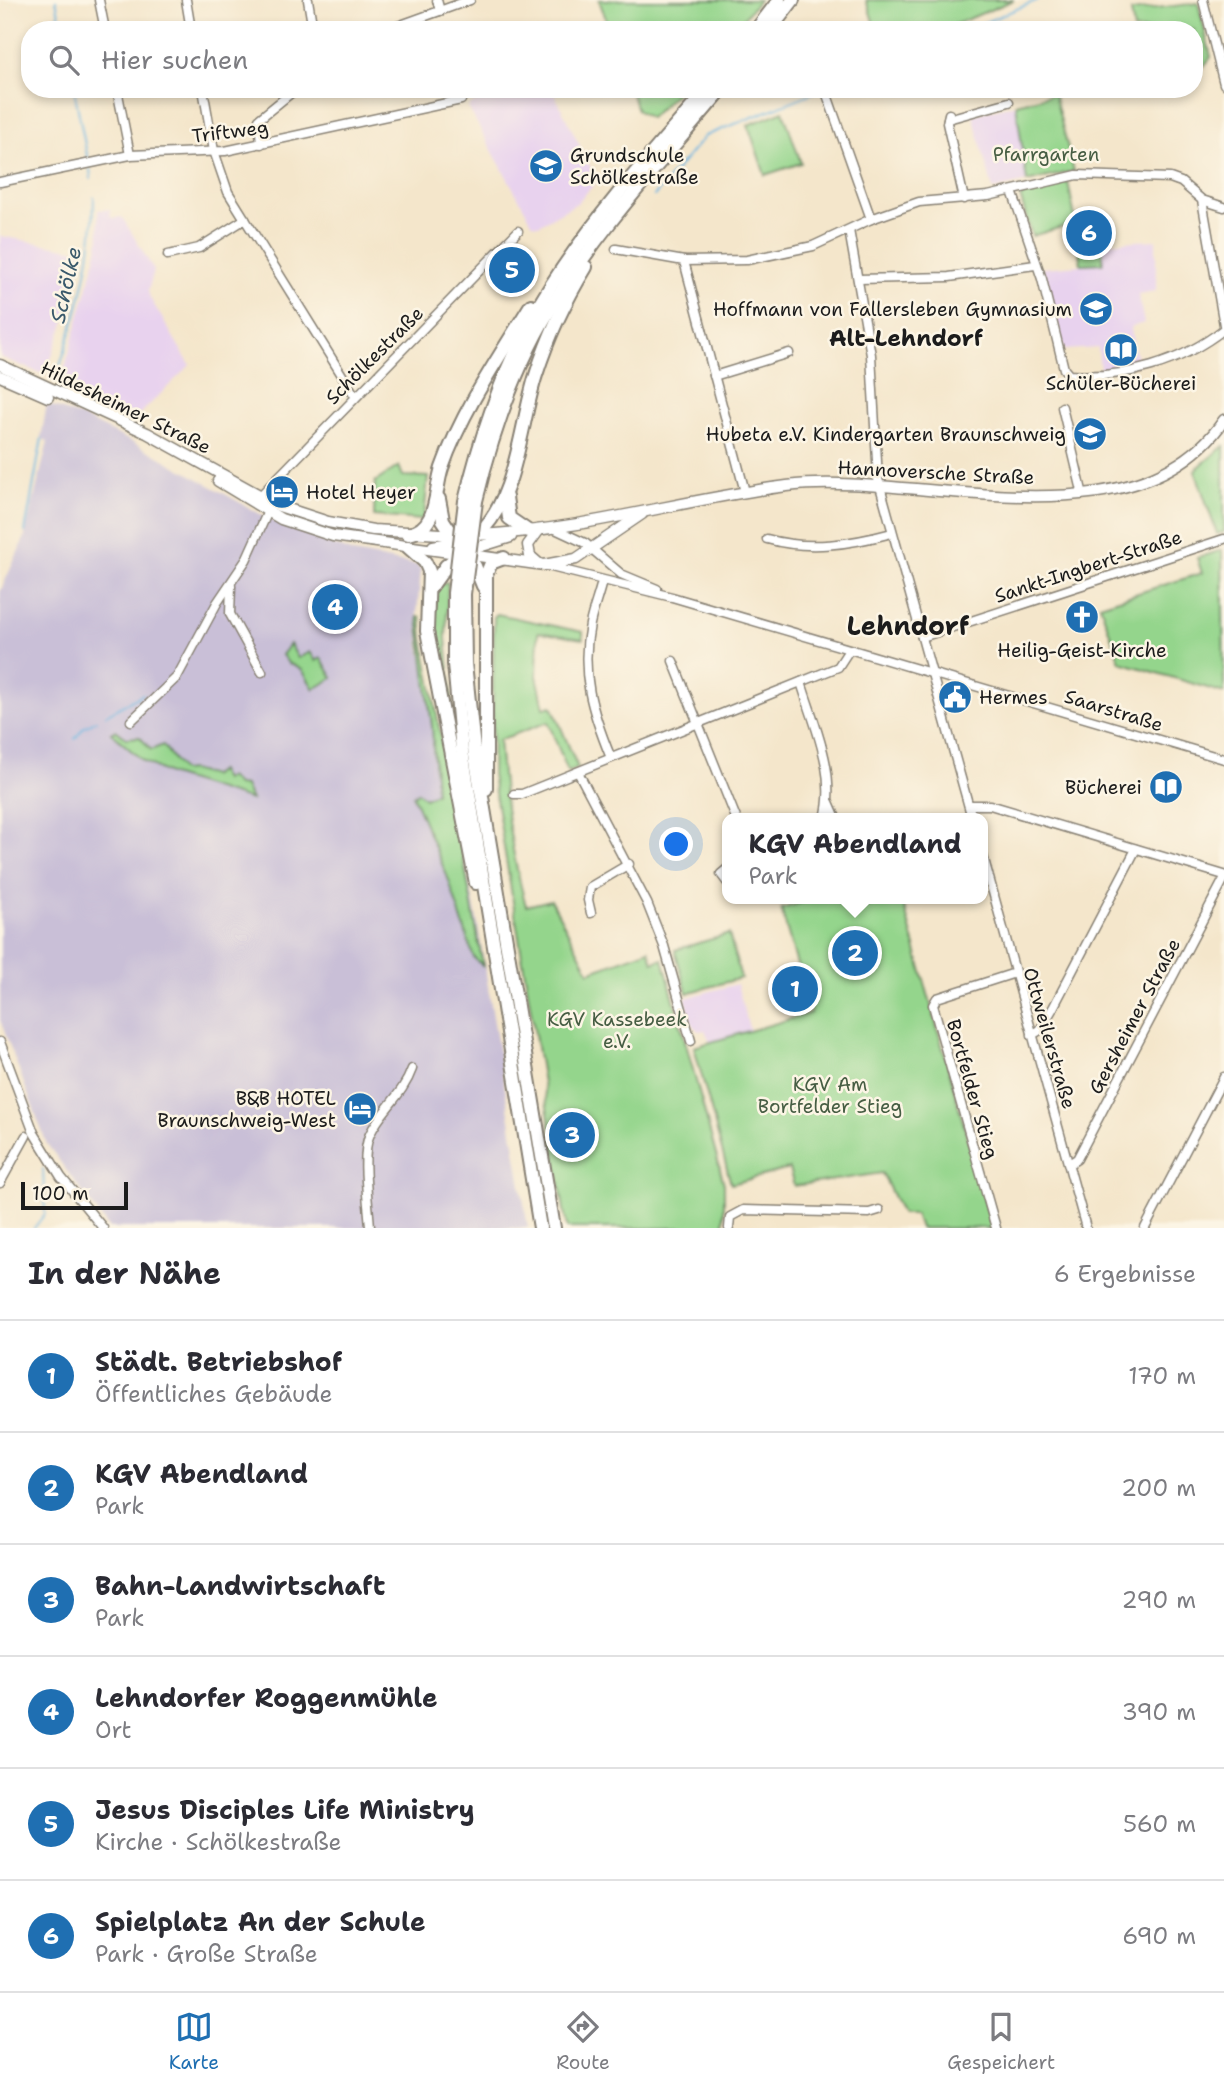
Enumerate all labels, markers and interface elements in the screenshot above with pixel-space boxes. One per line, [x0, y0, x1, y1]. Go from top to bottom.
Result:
search box [21, 21, 1203, 98]
icon: search [45, 41, 83, 79]
text: Hier suchen [101, 42, 248, 77]
street label: Triftweg [190, 114, 270, 149]
park label: Pfarrgarten [993, 142, 1099, 167]
place label: Grundschule Schölkestraße [570, 143, 699, 190]
school or university icon: Grundschule Schölkestraße [527, 147, 565, 185]
pin: 6 [1066, 207, 1112, 259]
water label: Schölke [44, 244, 88, 326]
pin: 5 [489, 244, 535, 296]
school or university icon: Hoffmann von Fallersleben Gymnasium [1077, 290, 1115, 328]
place label: Hoffmann von Fallersleben Gymnasium [713, 297, 1072, 322]
street label: Schölkestraße [320, 301, 429, 410]
district label: Alt-Lehndorf [829, 323, 984, 353]
library icon: Schüler-Bücherei [1102, 331, 1140, 369]
street label: Hildesheimer Straße [37, 355, 215, 460]
place label: Schüler-Bücherei [1046, 371, 1196, 396]
school or university icon: Hubeta e.V. Kindergarten Braunschweig [1071, 415, 1109, 453]
place label: Hubeta e.V. Kindergarten Braunschweig [706, 422, 1066, 447]
street label: Hannoversche Straße [837, 455, 1035, 490]
hotel icon: Hotel Heyer [263, 473, 301, 511]
place label: Hotel Heyer [306, 480, 416, 505]
street label: Sankt-Ingbert-Straße [991, 524, 1185, 609]
pin: 4 [312, 581, 358, 633]
church icon: Heilig-Geist-Kirche [1063, 598, 1101, 636]
district label: Lehndorf [847, 608, 970, 643]
place label: Heilig-Geist-Kirche [997, 638, 1167, 663]
public building icon: Hermes [936, 678, 974, 716]
street label: Saarstraße [1062, 684, 1166, 737]
place label: Hermes [979, 685, 1048, 710]
library icon: Bücherei [1147, 768, 1185, 806]
place label: Bücherei [1065, 775, 1142, 800]
popup [722, 813, 988, 904]
text: KGV Abendland [748, 826, 962, 861]
your location [659, 827, 693, 861]
text: Park [748, 861, 798, 891]
pin: 2 [832, 927, 878, 979]
street label: Gersheimer Straße [1083, 934, 1186, 1098]
pin: 1 [772, 963, 818, 1015]
street label: Ottweilerstraße [1017, 965, 1082, 1112]
park label: KGV Kassebeek e.V. [547, 1007, 687, 1054]
street label: Bortfelder Stieg [941, 1016, 1004, 1162]
park label: KGV Am Bortfelder Stieg [758, 1072, 902, 1119]
place label: B&B HOTEL Braunschweig-West [157, 1086, 336, 1133]
hotel icon: B&B HOTEL Braunschweig-West [341, 1090, 379, 1128]
pin: 3 [549, 1109, 595, 1161]
scale bar [21, 1179, 128, 1211]
text: 100 m [32, 1181, 89, 1206]
text: In der Nähe [28, 1253, 221, 1294]
text: 6 Ergebnisse [1054, 1259, 1196, 1289]
text: Städt. Betriebshof [95, 1344, 342, 1379]
text: 1 [46, 1361, 56, 1391]
text: 170 m [1128, 1361, 1196, 1391]
text: Öffentliches Gebäude [95, 1379, 333, 1409]
text: KGV Abendland [95, 1456, 308, 1491]
text: 2 [43, 1473, 59, 1503]
text: 200 m [1121, 1473, 1196, 1503]
text: Park [95, 1491, 144, 1521]
text: Bahn-Landwirtschaft [95, 1568, 385, 1603]
text: 3 [43, 1585, 59, 1615]
text: 290 m [1122, 1585, 1196, 1615]
text: Park [95, 1603, 144, 1633]
text: Lehndorfer Roggenmühle [95, 1680, 438, 1715]
text: 4 [43, 1697, 59, 1727]
text: 390 m [1122, 1697, 1196, 1727]
text: Ort [95, 1715, 132, 1745]
text: Jesus Disciples Life Ministry [95, 1792, 475, 1827]
text: 5 [44, 1809, 58, 1839]
text: 560 m [1123, 1809, 1196, 1839]
text: Kirche · Schölkestraße [95, 1827, 342, 1857]
text: Spielplatz An der Schule [95, 1904, 425, 1939]
text: 6 [43, 1921, 59, 1951]
text: 690 m [1122, 1921, 1196, 1951]
text: Park · Große Straße [95, 1939, 318, 1969]
tab: Karte [169, 2008, 219, 2075]
tab: Route [556, 2008, 610, 2075]
tab: Gespeichert [947, 2008, 1055, 2075]

